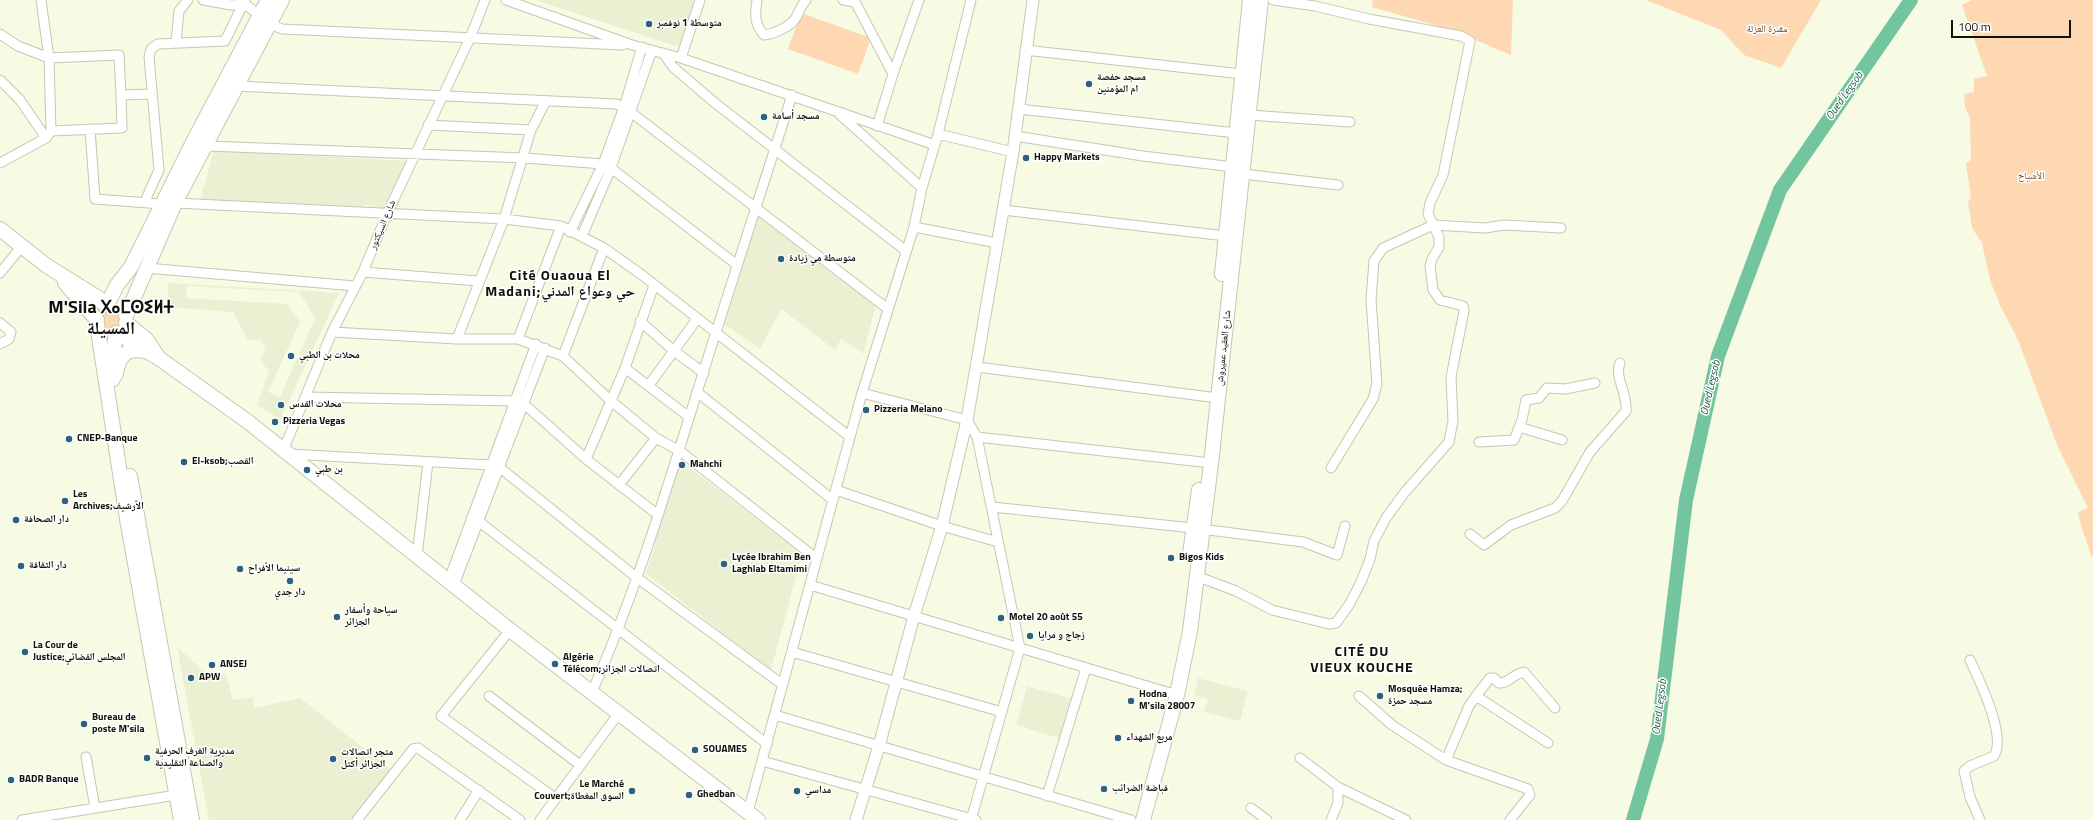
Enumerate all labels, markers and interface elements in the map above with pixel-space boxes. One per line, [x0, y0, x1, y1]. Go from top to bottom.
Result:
scale bar [1953, 12, 2073, 38]
text: 100 m [1958, 17, 1991, 36]
place label: متوسطة 1 نوفمبر [657, 18, 722, 30]
marker: متوسطة 1 نوفمبر [644, 19, 654, 29]
park label: مقبرة العزلة [1747, 24, 1787, 36]
water label: Oued Legsob [1824, 69, 1866, 123]
place label: مسجد حفصة ام المؤمنين [1097, 72, 1146, 96]
marker: مسجد حفصة ام المؤمنين [1084, 79, 1094, 89]
place label: مسجد أسامة [772, 111, 819, 123]
marker: مسجد أسامة [759, 112, 769, 122]
place label: Happy Markets [1034, 152, 1100, 164]
marker: Happy Markets [1021, 153, 1031, 163]
park label: الأشياخ [2018, 171, 2044, 183]
street label: شارع السيكتور [367, 198, 399, 252]
place label: متوسطة مي زيادة [789, 253, 856, 265]
marker: متوسطة مي زيادة [776, 254, 786, 264]
district label: Cité Ouaoua El Madani;حي وعواع المدني [490, 269, 630, 302]
district label: M'Sila ⵝⴰⵎⵙⵉⵍⵜ المسيلة [48, 298, 174, 340]
street label: شارع العقيد عميروش [1214, 310, 1234, 386]
place label: محلات بن الطبي [299, 350, 360, 362]
marker: محلات بن الطبي [286, 351, 296, 361]
water label: Oued Legsob [1698, 359, 1724, 417]
place label: محلات القدس [289, 399, 341, 411]
marker: محلات القدس [276, 400, 286, 410]
place label: Pizzeria Melano [874, 404, 943, 416]
marker: Pizzeria Melano [861, 405, 871, 415]
place label: Pizzeria Vegas [283, 416, 345, 428]
marker: Pizzeria Vegas [270, 417, 280, 427]
place label: CNEP-Banque [77, 433, 138, 445]
marker: CNEP-Banque [64, 434, 74, 444]
place label: El-ksob;القصب [192, 456, 253, 468]
marker: El-ksob;القصب [179, 457, 189, 467]
place label: Mahchi [690, 459, 722, 471]
marker: Mahchi [677, 460, 687, 470]
place label: بن طبي [315, 464, 343, 476]
marker: بن طبي [302, 465, 312, 475]
place label: Les Archives;الأرشيف [73, 489, 144, 512]
marker: Les Archives;الأرشيف [60, 496, 70, 506]
place label: دار الصحافة [24, 514, 69, 526]
marker: دار الصحافة [11, 515, 21, 525]
place label: Lycée Ibrahim Ben Laghlab Eltamimi [732, 552, 811, 576]
place label: Bigos Kids [1179, 552, 1224, 564]
marker: Bigos Kids [1166, 553, 1176, 563]
marker: Lycée Ibrahim Ben Laghlab Eltamimi [719, 559, 729, 569]
place label: دار الثقاقة [29, 560, 67, 572]
marker: دار الثقاقة [16, 561, 26, 571]
place label: سينيما الأفراح [248, 563, 300, 575]
marker: سينيما الأفراح [235, 564, 245, 574]
marker: دار جدي [285, 576, 295, 586]
place label: دار جدي [275, 587, 305, 599]
place label: سياحة وأسفار الجزائر [345, 605, 397, 628]
marker: سياحة وأسفار الجزائر [332, 612, 342, 622]
place label: Motel 20 août 55 [1009, 612, 1083, 624]
marker: Motel 20 août 55 [996, 613, 1006, 623]
place label: زجاج و مرايا [1038, 630, 1085, 642]
marker: زجاج و مرايا [1025, 631, 1035, 641]
place label: La Cour de Justice;المجلس القضائي [33, 640, 126, 664]
district label: CITÉ DU VIEUX KOUCHE [1310, 645, 1414, 678]
marker: La Cour de Justice;المجلس القضائي [20, 647, 30, 657]
place label: Algérie Télécom;اتصالات الجزائر [563, 652, 660, 676]
place label: ANSEJ [220, 659, 247, 671]
marker: Algérie Télécom;اتصالات الجزائر [550, 659, 560, 669]
marker: ANSEJ [207, 660, 217, 670]
place label: APW [199, 672, 220, 684]
marker: APW [186, 673, 196, 683]
water label: Oued Legsob [1650, 678, 1670, 736]
place label: Mosquée Hamza; مسجد حمزة [1388, 684, 1463, 708]
place label: Hodna M'sila 28007 [1139, 689, 1195, 712]
marker: Mosquée Hamza; مسجد حمزة [1375, 691, 1385, 701]
marker: Hodna M'sila 28007 [1126, 696, 1136, 706]
place label: Bureau de poste M'sila [92, 712, 144, 736]
marker: Bureau de poste M'sila [79, 719, 89, 729]
place label: مربع الشهداء [1126, 732, 1173, 744]
marker: مربع الشهداء [1113, 733, 1123, 743]
place label: SOUAMES [703, 744, 747, 756]
marker: SOUAMES [690, 745, 700, 755]
place label: مديرية الغرف الحرفية والصناعة التقليدية [155, 746, 234, 770]
place label: متجر اتصالات الجزائر أكتل [341, 747, 393, 770]
marker: مديرية الغرف الحرفية والصناعة التقليدية [142, 753, 152, 763]
marker: متجر اتصالات الجزائر أكتل [328, 754, 338, 764]
place label: BADR Banque [19, 774, 79, 786]
marker: BADR Banque [6, 775, 16, 785]
place label: Le Marché Couvert;السوق المغطاة [534, 779, 624, 802]
place label: قباضة الضرائب [1112, 783, 1168, 795]
marker: قباضة الضرائب [1099, 784, 1109, 794]
place label: مداسي [805, 785, 831, 797]
marker: Le Marché Couvert;السوق المغطاة [627, 786, 637, 796]
marker: مداسي [792, 786, 802, 796]
place label: Ghedban [697, 789, 735, 801]
marker: Ghedban [684, 790, 694, 800]

